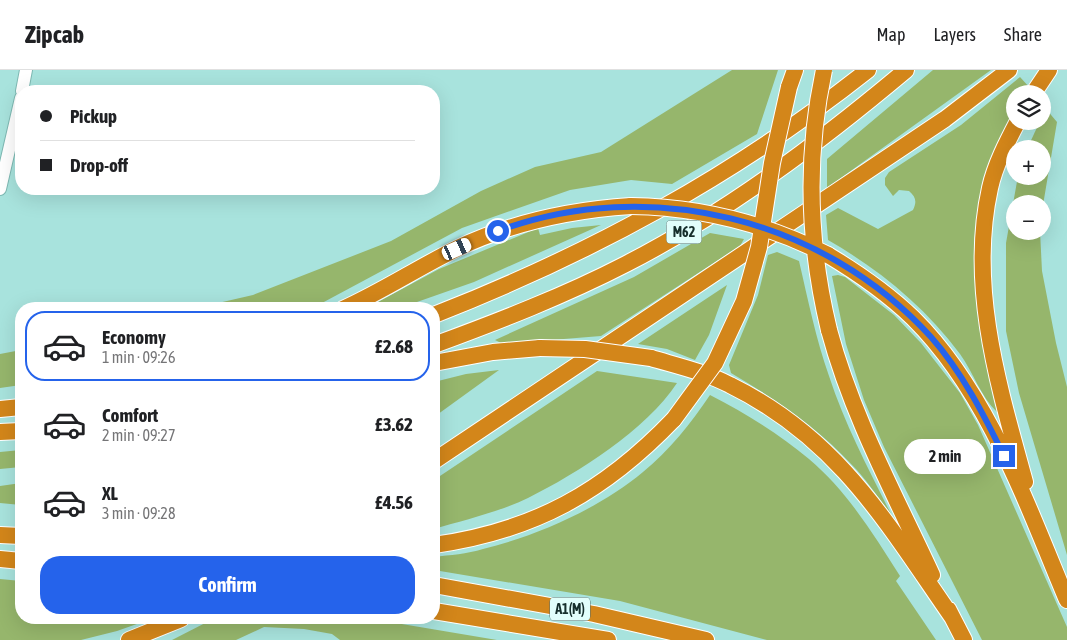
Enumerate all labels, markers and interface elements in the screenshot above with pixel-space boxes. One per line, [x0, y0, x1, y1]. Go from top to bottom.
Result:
text: Zipcab [25, 21, 84, 48]
text: Map [876, 24, 905, 45]
text: Layers [933, 24, 976, 45]
text: Share [1004, 24, 1042, 45]
map controls [1006, 85, 1051, 240]
button: layers [1006, 85, 1051, 130]
text: Pickup [70, 105, 117, 127]
button: + [1006, 140, 1051, 185]
text: Drop-off [70, 154, 128, 176]
button: − [1006, 195, 1051, 240]
route start [487, 220, 509, 242]
road number: M62 [666, 220, 702, 243]
car [440, 236, 473, 262]
icon: car [42, 324, 87, 369]
text: Economy [102, 326, 166, 348]
text: £2.68 [375, 335, 413, 357]
text: 1 min · 09:26 [102, 348, 175, 366]
icon: car [42, 402, 87, 447]
text: Comfort [102, 404, 158, 426]
text: £3.62 [375, 413, 413, 435]
text: 2 min · 09:27 [102, 426, 175, 444]
callout: 2 min [904, 438, 986, 474]
route end [993, 445, 1015, 467]
text: 2 min [929, 447, 961, 465]
icon: car [42, 480, 87, 525]
text: XL [102, 482, 118, 504]
text: £4.56 [375, 491, 413, 513]
text: 3 min · 09:28 [102, 504, 175, 522]
button: Confirm [40, 556, 415, 614]
road number: A1(M) [550, 598, 590, 620]

